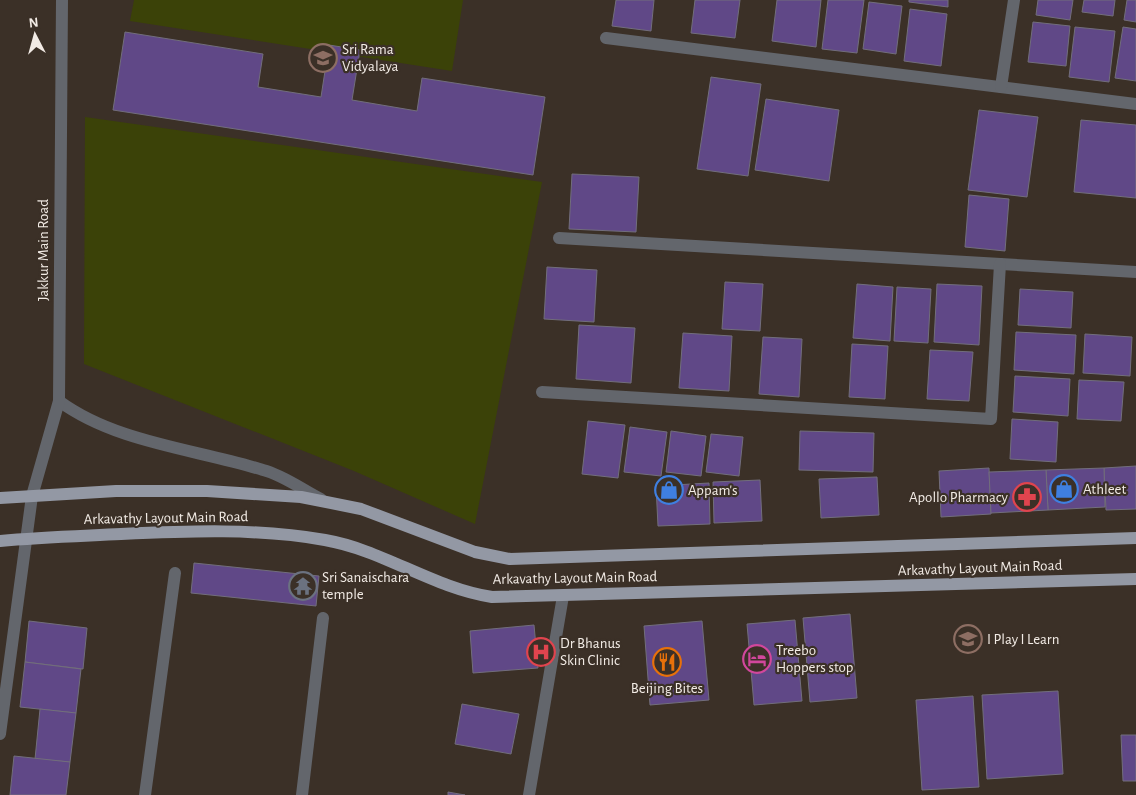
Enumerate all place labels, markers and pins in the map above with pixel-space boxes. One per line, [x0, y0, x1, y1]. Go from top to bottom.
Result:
place label: Sri Rama Vidyalaya [342, 42, 399, 74]
school or university icon: Sri Rama Vidyalaya [308, 43, 338, 73]
shop icon: Athleet [1049, 474, 1079, 504]
shop icon: Appam's [654, 475, 684, 505]
pharmacy icon: Apollo Pharmacy [1012, 482, 1042, 512]
place label: Athleet [1083, 482, 1126, 497]
place label: Appam's [688, 483, 738, 498]
place label: Apollo Pharmacy [909, 490, 1009, 505]
place label: Sri Sanaischara temple [322, 570, 409, 602]
temple icon: Sri Sanaischara temple [288, 571, 318, 601]
school or university icon: I Play I Learn [953, 624, 983, 654]
place label: I Play I Learn [987, 632, 1059, 647]
place label: Dr Bhanus Skin Clinic [560, 636, 621, 668]
hospital icon: Dr Bhanus Skin Clinic [526, 637, 556, 667]
place label: Treebo Hoppers stop [776, 643, 854, 675]
hotel icon: Treebo Hoppers stop [742, 644, 772, 674]
restaurant icon: Beijing Bites [652, 647, 682, 677]
place label: Beijing Bites [631, 681, 703, 696]

